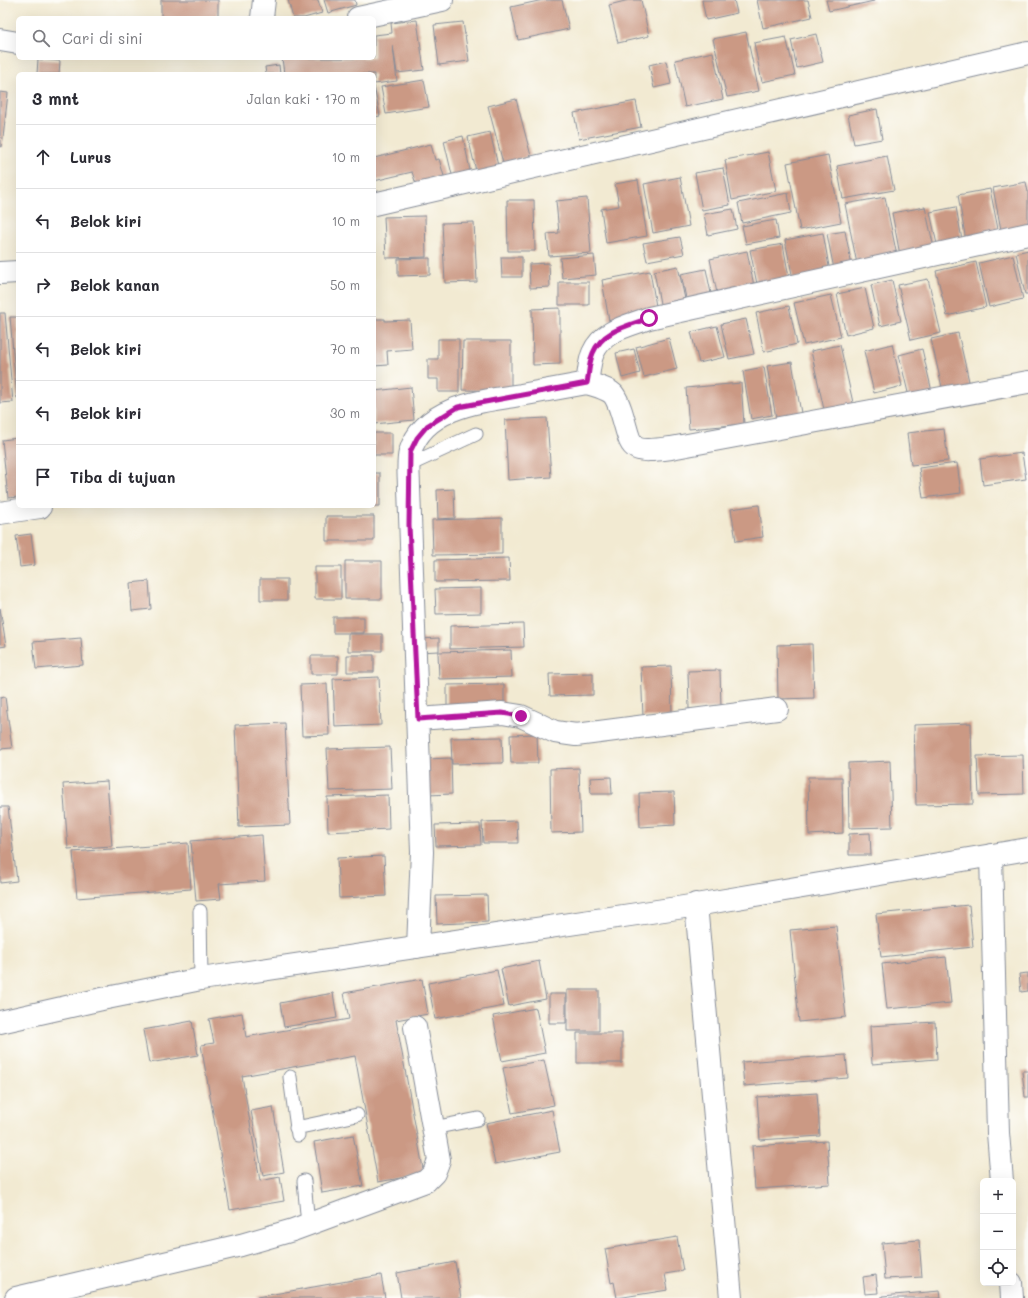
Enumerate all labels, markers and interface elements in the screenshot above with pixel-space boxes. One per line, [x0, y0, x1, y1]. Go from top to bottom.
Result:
search box [16, 16, 376, 60]
icon: search [30, 27, 52, 49]
text: Cari di sini [62, 28, 143, 48]
text: 3 mnt [32, 87, 79, 109]
text: Jalan kaki · 170 m [247, 90, 360, 107]
icon: ahead [32, 146, 54, 168]
text: Lurus [70, 147, 111, 167]
text: 10 m [332, 148, 360, 165]
icon: left [32, 210, 54, 232]
text: Belok kiri [70, 211, 142, 231]
text: 10 m [332, 212, 360, 229]
icon: right [32, 274, 54, 296]
text: Belok kanan [70, 275, 159, 295]
text: 50 m [330, 276, 360, 293]
route start [640, 309, 658, 327]
icon: left [32, 338, 54, 360]
text: Belok kiri [70, 339, 142, 359]
text: 70 m [330, 340, 360, 357]
icon: left [32, 402, 54, 424]
text: Belok kiri [70, 403, 142, 423]
text: 30 m [330, 404, 360, 421]
icon: arrive [32, 466, 54, 488]
text: Tiba di tujuan [70, 467, 175, 487]
route end [512, 707, 530, 725]
map controls [980, 1178, 1016, 1286]
button: + [980, 1178, 1016, 1214]
button: − [980, 1214, 1016, 1250]
button: locate [980, 1250, 1016, 1286]

